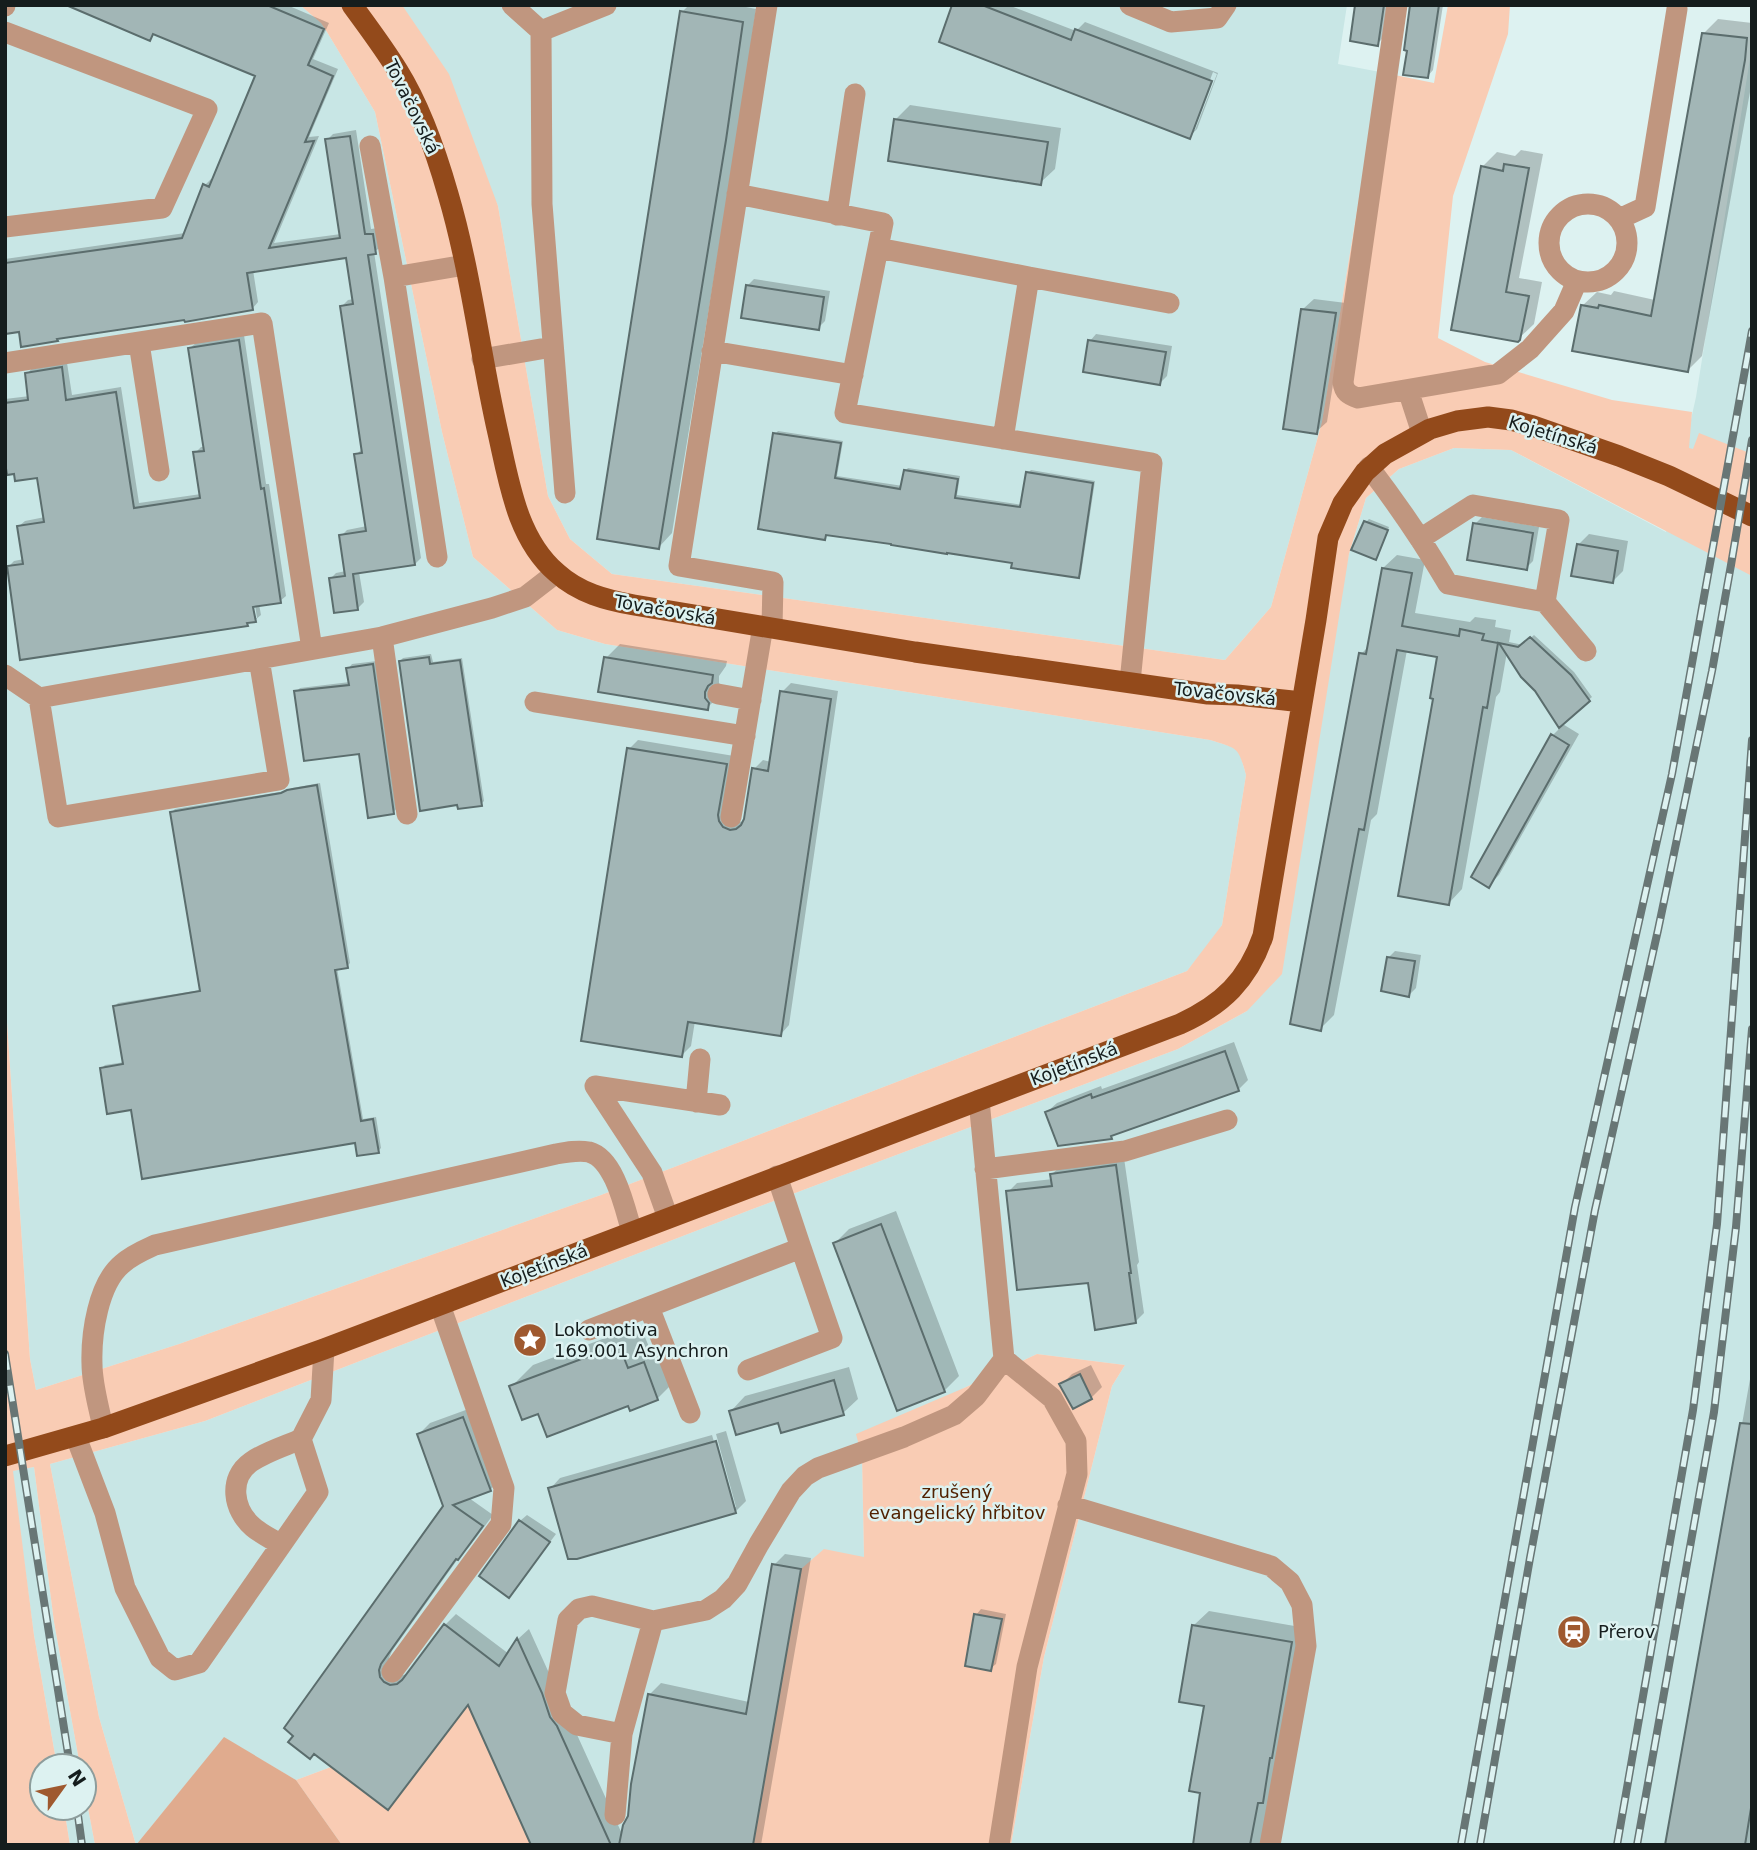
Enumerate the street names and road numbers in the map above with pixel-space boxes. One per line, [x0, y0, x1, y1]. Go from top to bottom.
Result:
street label: Tovačovská [380, 55, 444, 158]
street label: Kojetínská [1506, 411, 1600, 458]
street label: Tovačovská [612, 590, 717, 629]
street label: Tovačovská [1172, 678, 1277, 709]
street label: Kojetínská [1027, 1037, 1121, 1090]
street label: Kojetínská [497, 1239, 591, 1292]

